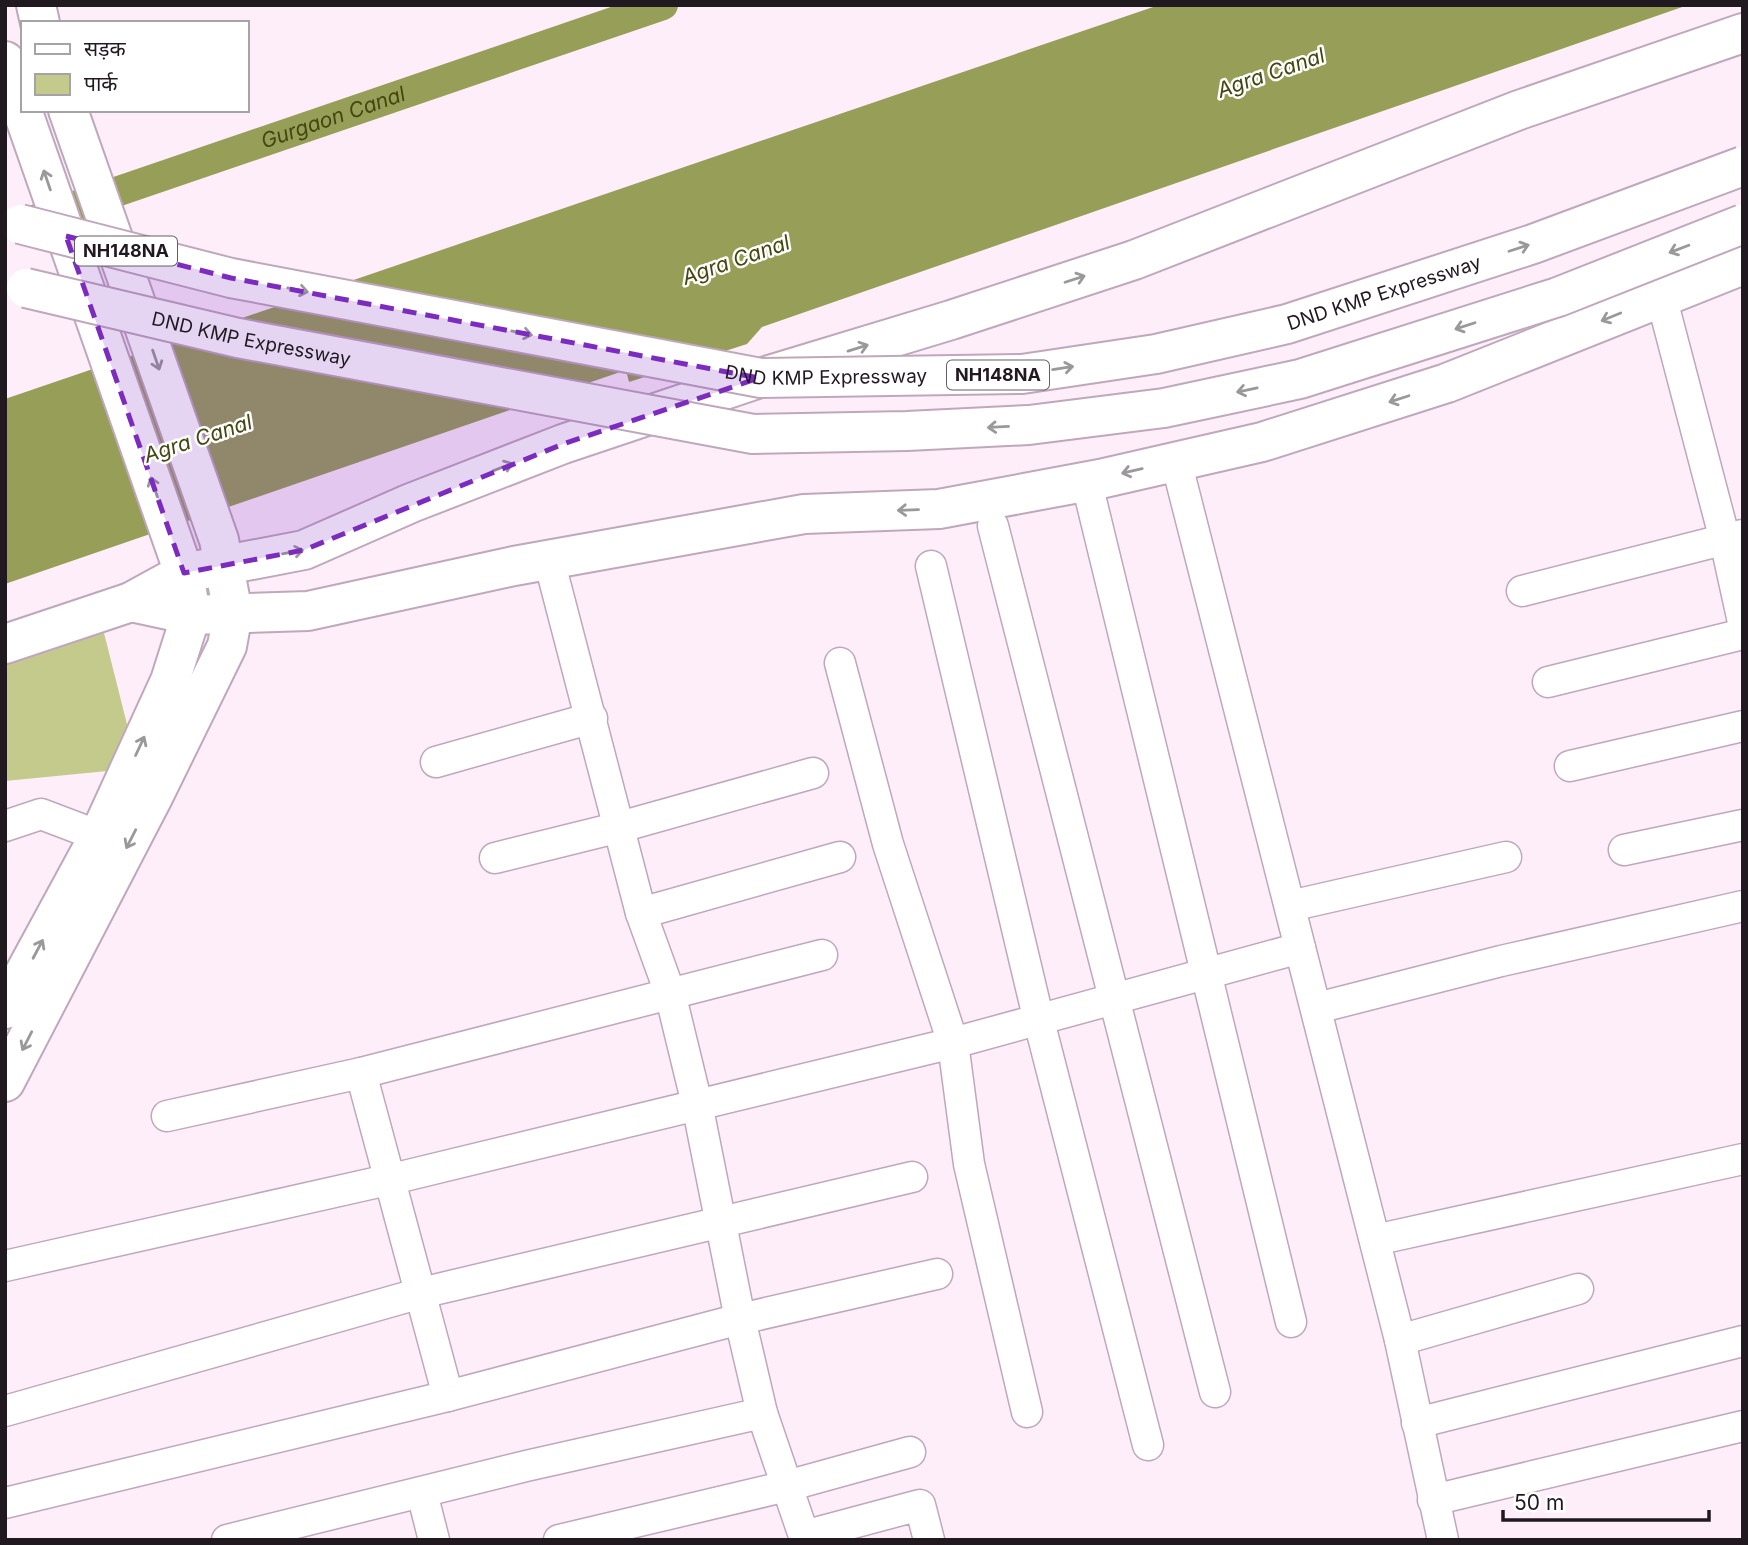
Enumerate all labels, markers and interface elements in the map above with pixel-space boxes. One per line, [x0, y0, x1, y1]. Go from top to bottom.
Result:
legend [21, 21, 248, 112]
text: सड़क [84, 36, 126, 61]
water label: Agra Canal [1213, 42, 1329, 103]
text: पार्क [84, 71, 118, 96]
water label: Gurgaon Canal [258, 81, 409, 154]
one-way arrow [40, 169, 52, 191]
water label: Agra Canal [678, 229, 794, 290]
road number: NH148NA [75, 236, 177, 265]
one-way arrow [1508, 241, 1530, 254]
one-way arrow [1669, 244, 1691, 257]
street label: DND KMP Expressway [1284, 251, 1484, 335]
one-way arrow [1064, 272, 1086, 285]
one-way arrow [286, 284, 309, 298]
street label: DND KMP Expressway [149, 307, 353, 371]
one-way arrow [1600, 311, 1622, 324]
one-way arrow [1454, 320, 1476, 333]
one-way arrow [510, 327, 533, 340]
one-way arrow [847, 341, 869, 354]
one-way arrow [150, 348, 163, 370]
street label: DND KMP Expressway [723, 360, 928, 391]
road number: NH148NA [947, 360, 1049, 390]
one-way arrow [1051, 361, 1074, 374]
one-way arrow [1236, 384, 1259, 397]
one-way arrow [1388, 393, 1410, 406]
water label: Agra Canal [140, 409, 256, 468]
one-way arrow [987, 420, 1010, 433]
one-way arrow [492, 459, 514, 472]
one-way arrow [1121, 465, 1144, 479]
one-way arrow [147, 477, 159, 499]
one-way arrow [897, 504, 920, 517]
one-way arrow [281, 545, 304, 559]
one-way arrow [134, 736, 147, 757]
one-way arrow [124, 828, 138, 849]
one-way arrow [32, 939, 45, 960]
one-way arrow [19, 1030, 33, 1051]
scale bar [1503, 1478, 1710, 1522]
text: 50 m [1514, 1490, 1564, 1515]

